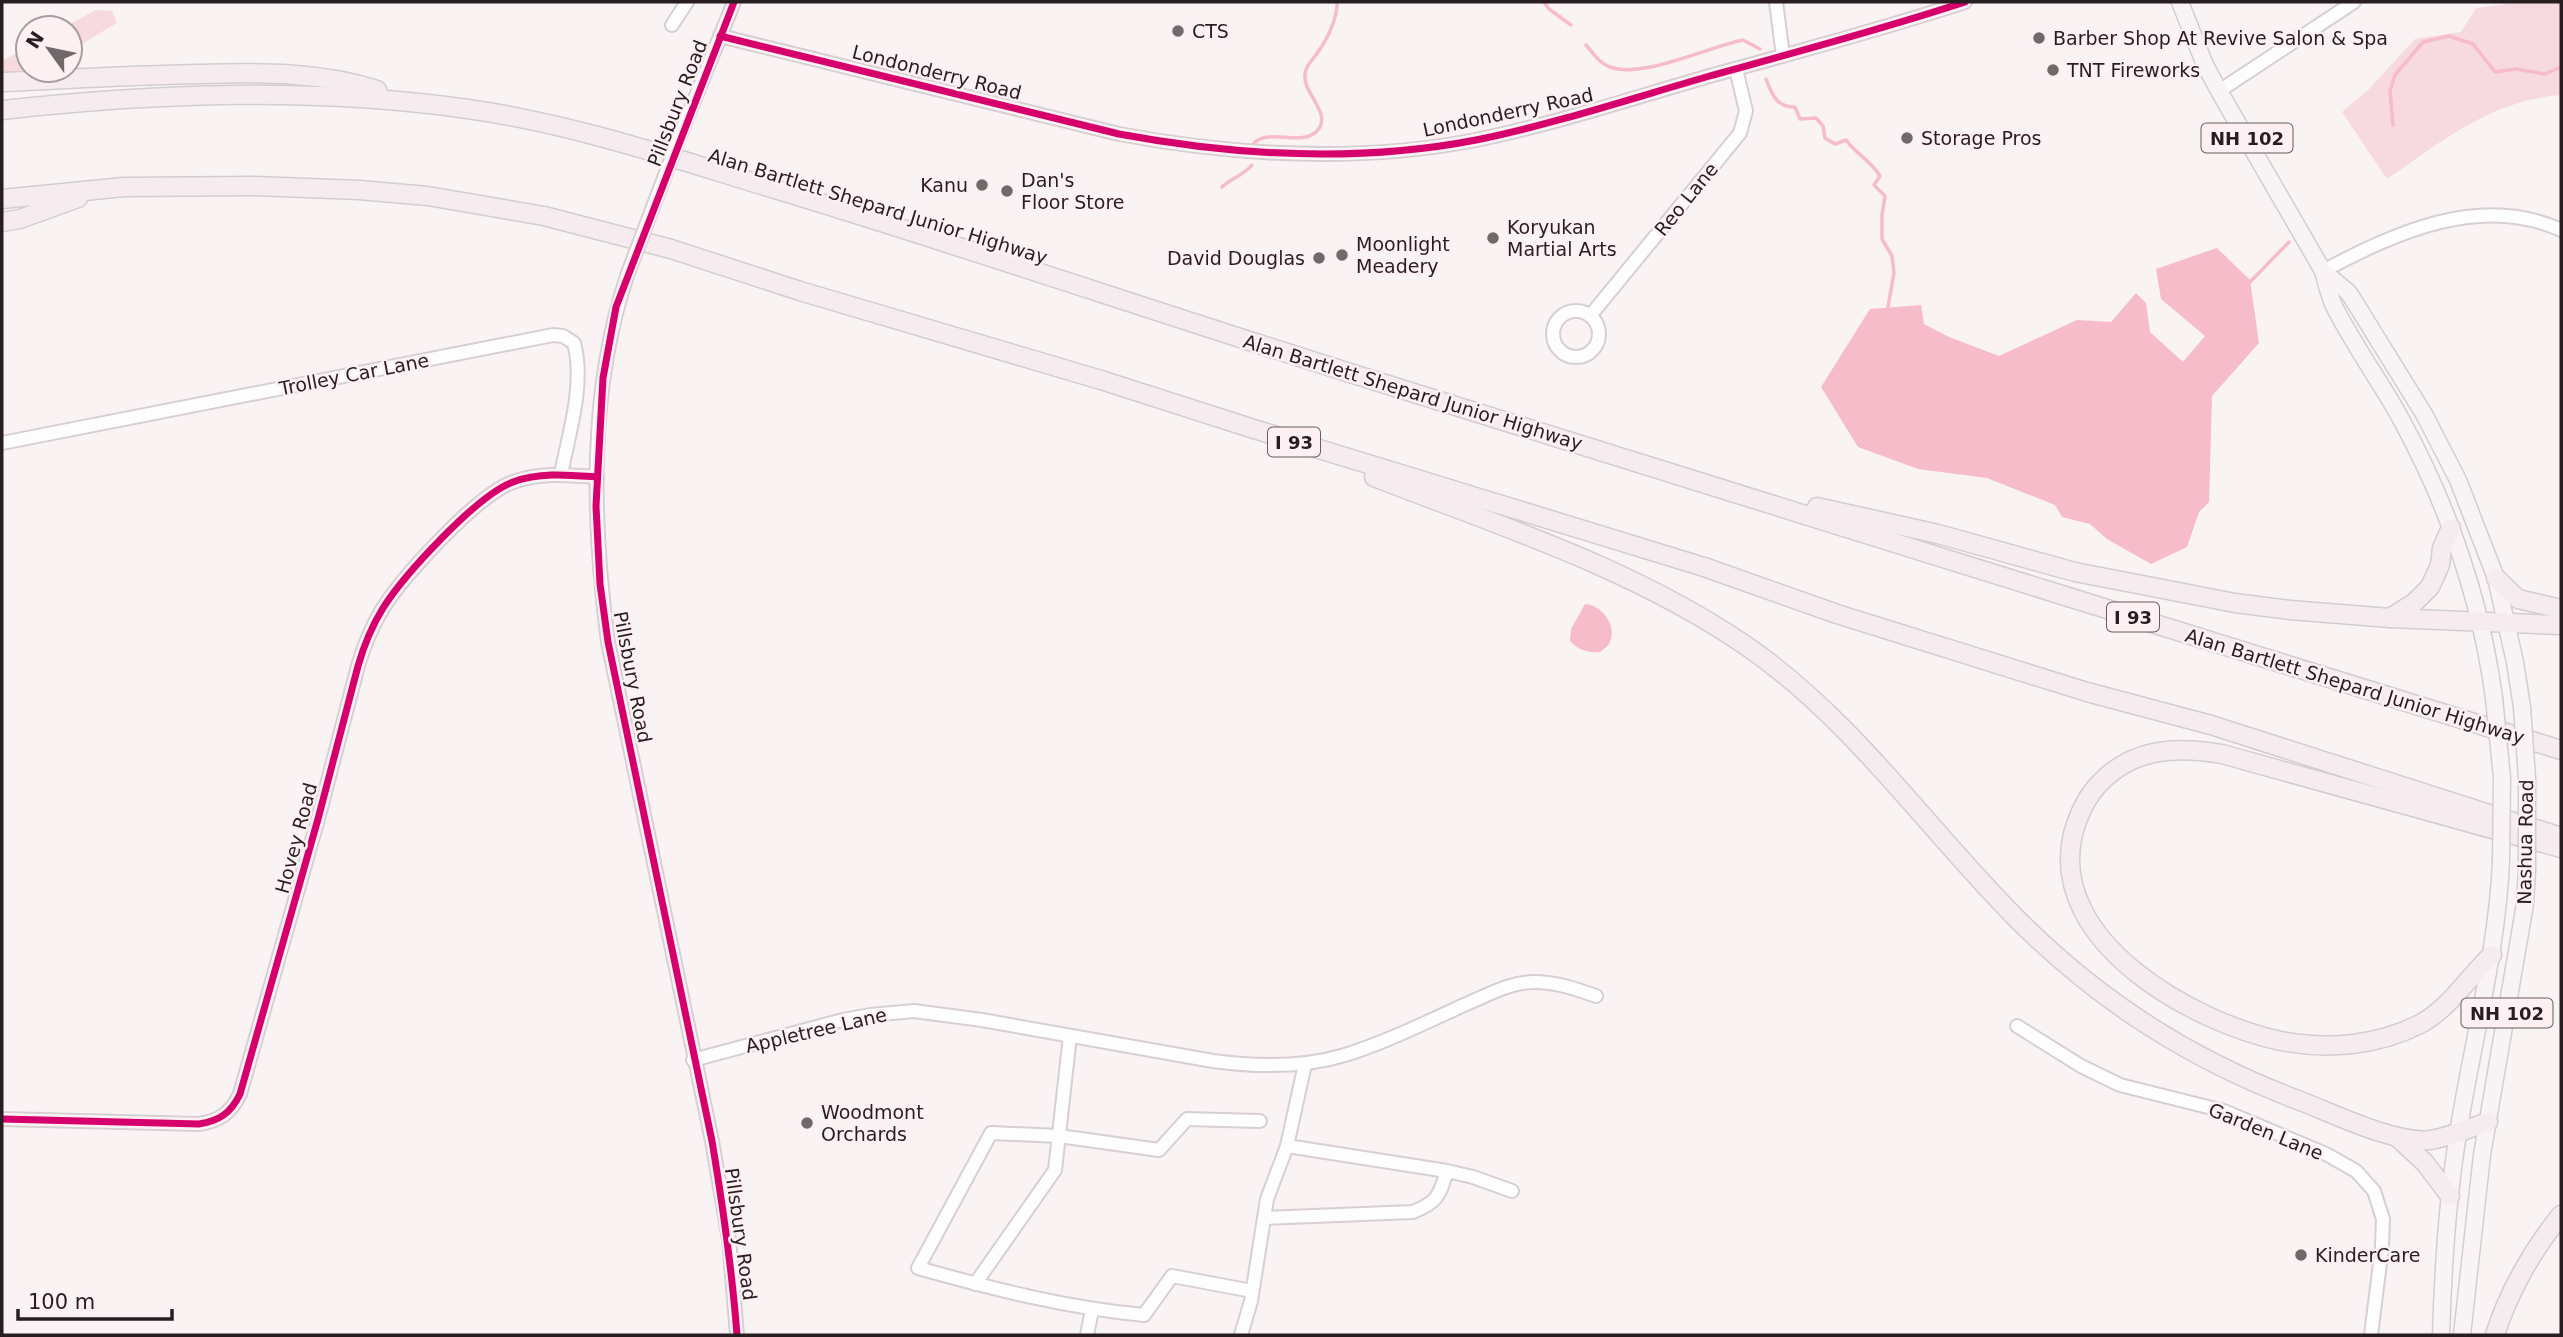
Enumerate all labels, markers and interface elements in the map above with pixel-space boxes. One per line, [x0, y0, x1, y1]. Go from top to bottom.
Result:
north arrow [14, 14, 84, 84]
place label: CTS [1192, 20, 1229, 42]
marker: CTS [1170, 23, 1186, 39]
text: N [21, 27, 48, 52]
place label: Barber Shop At Revive Salon & Spa [2053, 27, 2388, 49]
marker: Barber Shop At Revive Salon & Spa [2031, 30, 2047, 46]
street label: Pillsbury Road [643, 37, 711, 169]
street label: Londonderry Road [850, 40, 1024, 104]
place label: TNT Fireworks [2066, 59, 2200, 81]
marker: TNT Fireworks [2045, 62, 2061, 78]
street label: Londonderry Road [1421, 83, 1595, 141]
road number: NH 102 [2202, 124, 2292, 153]
place label: Storage Pros [1921, 127, 2041, 149]
marker: Storage Pros [1899, 130, 1915, 146]
street label: Alan Bartlett Shepard Junior Highway [706, 144, 1050, 268]
street label: Reo Lane [1650, 158, 1722, 240]
place label: Dan's Floor Store [1021, 169, 1125, 213]
place label: Kanu [920, 174, 968, 196]
marker: Kanu [974, 177, 990, 193]
marker: Dan's Floor Store [999, 183, 1015, 199]
place label: Koryukan Martial Arts [1507, 216, 1617, 260]
marker: Koryukan Martial Arts [1485, 230, 1501, 246]
place label: Moonlight Meadery [1356, 233, 1450, 277]
place label: David Douglas [1167, 247, 1305, 269]
marker: Moonlight Meadery [1334, 247, 1350, 263]
marker: David Douglas [1311, 250, 1327, 266]
street label: Alan Bartlett Shepard Junior Highway [1241, 330, 1585, 454]
street label: Trolley Car Lane [276, 349, 431, 399]
road number: I 93 [1268, 428, 1320, 457]
road number: I 93 [2107, 602, 2159, 632]
street label: Pillsbury Road [609, 609, 657, 745]
street label: Alan Bartlett Shepard Junior Highway [2183, 624, 2527, 748]
street label: Nashua Road [2513, 779, 2537, 905]
street label: Hovey Road [271, 780, 321, 896]
road number: NH 102 [2462, 998, 2552, 1028]
street label: Appletree Lane [743, 1003, 889, 1057]
street label: Garden Lane [2205, 1098, 2327, 1164]
place label: Woodmont Orchards [821, 1101, 924, 1145]
marker: Woodmont Orchards [799, 1115, 815, 1131]
street label: Pillsbury Road [721, 1166, 761, 1302]
place label: KinderCare [2315, 1244, 2420, 1266]
marker: KinderCare [2293, 1247, 2309, 1263]
scale bar [18, 1278, 172, 1322]
text: 100 m [28, 1290, 95, 1314]

